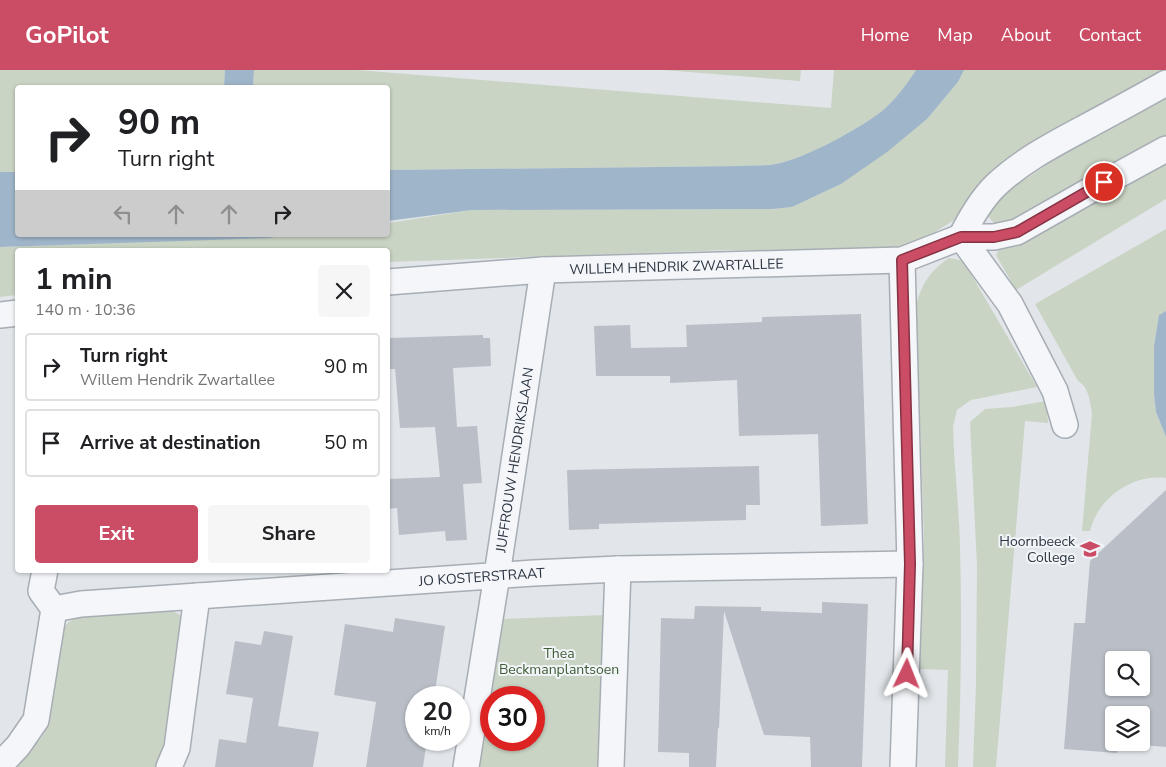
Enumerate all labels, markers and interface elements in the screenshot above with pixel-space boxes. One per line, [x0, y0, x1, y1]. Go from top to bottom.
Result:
text: GoPilot [25, 19, 109, 51]
text: Home [861, 23, 909, 47]
text: Map [937, 23, 973, 47]
text: About [1001, 23, 1051, 47]
text: Contact [1079, 23, 1141, 47]
text: 90 m [118, 99, 200, 146]
icon: right [35, 105, 100, 170]
text: Turn right [118, 144, 214, 174]
pin [1083, 161, 1125, 203]
icon: arrive [1090, 168, 1118, 196]
icon: left [109, 200, 137, 228]
icon: ahead [162, 200, 190, 228]
icon: ahead [215, 200, 243, 228]
icon: right [268, 200, 296, 228]
street label: WILLEM HENDRIK ZWARTALLEE [569, 254, 784, 279]
text: 1 min [35, 259, 113, 300]
button: close [318, 265, 370, 317]
text: 140 m · 10:36 [35, 299, 136, 321]
text: Turn right [80, 343, 167, 369]
icon: right [37, 353, 65, 381]
text: 90 m [324, 354, 368, 380]
street label: JUFFROUW HENDRIKSLAAN [491, 366, 538, 555]
text: Willem Hendrik Zwartallee [80, 369, 275, 391]
icon: arrive [37, 429, 65, 457]
text: Arrive at destination [80, 430, 261, 456]
text: 50 m [324, 430, 368, 456]
button: Exit [35, 505, 198, 563]
button: Share [208, 505, 370, 563]
place label: Hoornbeeck College [999, 532, 1076, 567]
school or university icon: Hoornbeeck College [1079, 538, 1101, 560]
street label: JO KOSTERSTRAAT [417, 563, 546, 590]
park label: Thea Beckmanplantsoen [499, 644, 619, 679]
position arrow [880, 647, 932, 699]
map controls [1105, 651, 1150, 751]
button: search [1105, 651, 1150, 696]
speed limit sign: 30 [480, 686, 545, 751]
text: 20 [422, 695, 453, 729]
button: layers [1105, 706, 1150, 751]
text: km/h [424, 723, 451, 739]

